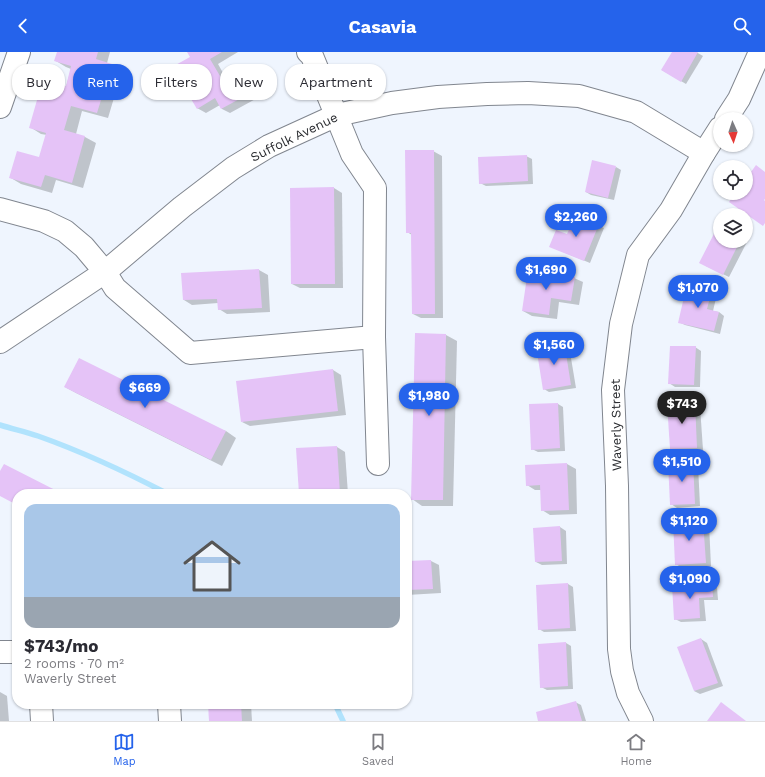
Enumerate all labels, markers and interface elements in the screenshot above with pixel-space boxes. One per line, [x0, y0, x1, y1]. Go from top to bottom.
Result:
icon: back [12, 15, 34, 37]
icon: search [731, 15, 753, 37]
text: Casavia [348, 16, 417, 37]
chip: Buy [12, 64, 65, 100]
chip: Rent [73, 64, 133, 100]
chip: Filters [141, 64, 212, 100]
chip: New [220, 64, 277, 100]
chip: Apartment [285, 64, 386, 100]
street label: Suffolk Avenue [248, 109, 340, 165]
north arrow [713, 112, 753, 152]
map controls [713, 112, 753, 248]
button: locate [713, 160, 753, 200]
pin: $2,260 [543, 204, 609, 238]
button: layers [713, 208, 753, 248]
text: $2,260 [554, 209, 598, 224]
pin: $1,690 [513, 257, 579, 291]
text: $1,690 [525, 262, 567, 277]
pin: $1,070 [665, 275, 731, 309]
text: $1,070 [677, 280, 719, 295]
pin: $1,560 [521, 332, 587, 366]
text: $1,560 [533, 337, 575, 352]
pin: $669 [121, 375, 169, 409]
street label: Waverly Street [608, 378, 624, 471]
text: $669 [129, 380, 161, 395]
pin: $1,980 [396, 383, 462, 417]
text: $1,980 [408, 388, 450, 403]
pin: $743 [658, 391, 706, 425]
text: $743 [666, 396, 698, 411]
pin: $1,510 [649, 449, 715, 483]
text: $1,510 [662, 454, 702, 469]
pin: $1,120 [656, 508, 722, 542]
text: $1,120 [670, 513, 708, 528]
icon: home [176, 530, 248, 602]
pin: $1,090 [657, 566, 723, 600]
text: $1,090 [669, 571, 711, 586]
text: $743/mo [24, 636, 98, 656]
text: 2 rooms · 70 m² [24, 656, 124, 671]
text: Waverly Street [24, 671, 116, 686]
tab: Map [113, 731, 136, 768]
tab: Saved [362, 731, 394, 768]
tab: Home [620, 731, 652, 768]

